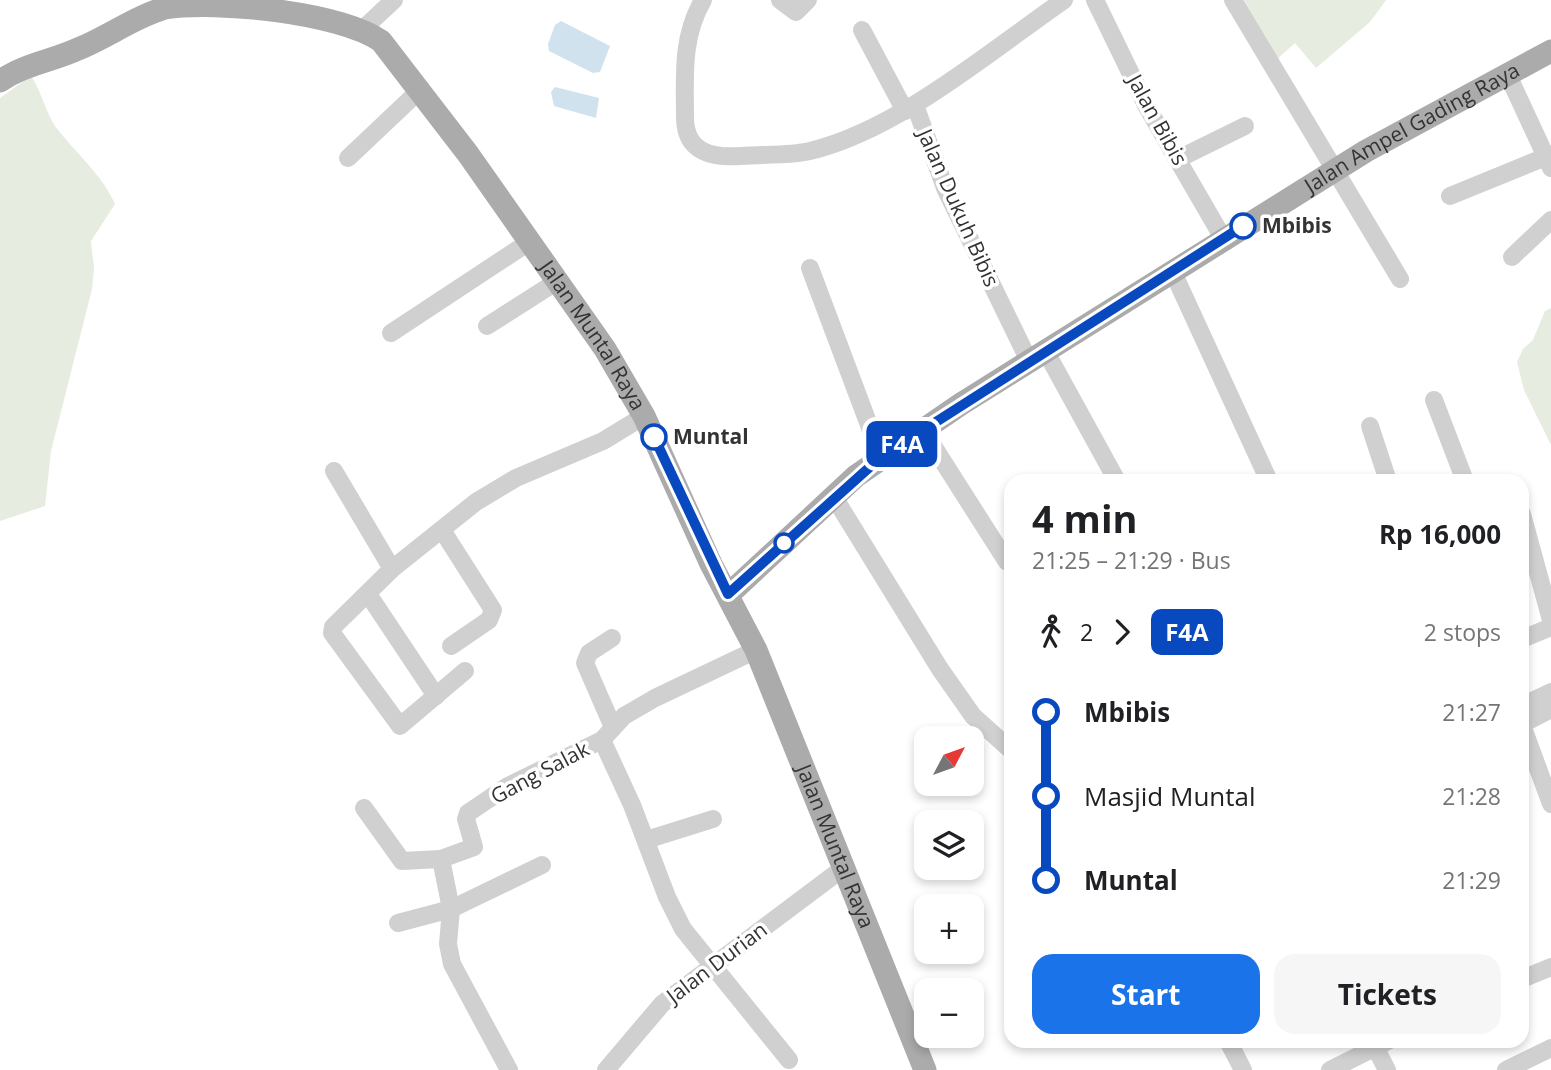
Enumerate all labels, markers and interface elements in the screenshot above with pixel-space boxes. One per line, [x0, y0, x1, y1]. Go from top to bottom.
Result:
street label: Jalan Ampel Gading Raya [1297, 56, 1524, 200]
street label: Jalan Bibis [1121, 67, 1194, 170]
street label: Jalan Dukuh Bibis [911, 122, 1006, 291]
place label: Mbibis [1262, 211, 1332, 239]
marker: Mbibis [1230, 213, 1256, 239]
street label: Jalan Muntal Raya [533, 253, 653, 415]
line badge: F4A [862, 421, 942, 467]
place label: Muntal [673, 422, 749, 450]
marker: Muntal [641, 424, 667, 450]
text: F4A [880, 427, 924, 460]
text: 4 min [1032, 492, 1137, 544]
text: Rp 16,000 [1379, 516, 1501, 552]
unlabelled marker [774, 533, 794, 553]
text: 21:25 – 21:29 · Bus [1032, 544, 1231, 576]
icon: walk [1032, 613, 1070, 651]
icon: forward [1103, 613, 1141, 651]
text: F4A [1165, 615, 1209, 648]
text: 2 [1080, 616, 1093, 648]
text: 2 stops [1424, 616, 1501, 648]
text: Mbibis [1084, 694, 1170, 730]
text: 21:27 [1442, 696, 1501, 728]
north arrow [914, 726, 984, 796]
map controls [914, 726, 984, 1048]
street label: Gang Salak [485, 734, 594, 810]
street label: Jalan Muntal Raya [790, 758, 881, 932]
text: Masjid Muntal [1084, 778, 1256, 814]
text: 21:28 [1442, 780, 1501, 812]
button: layers [914, 810, 984, 880]
text: Muntal [1084, 862, 1178, 898]
text: 21:29 [1442, 864, 1501, 896]
button: + [914, 894, 984, 964]
street label: Jalan Durian [659, 915, 772, 1010]
button: Start [1032, 954, 1260, 1034]
button: Tickets [1274, 954, 1501, 1034]
button: − [914, 978, 984, 1048]

